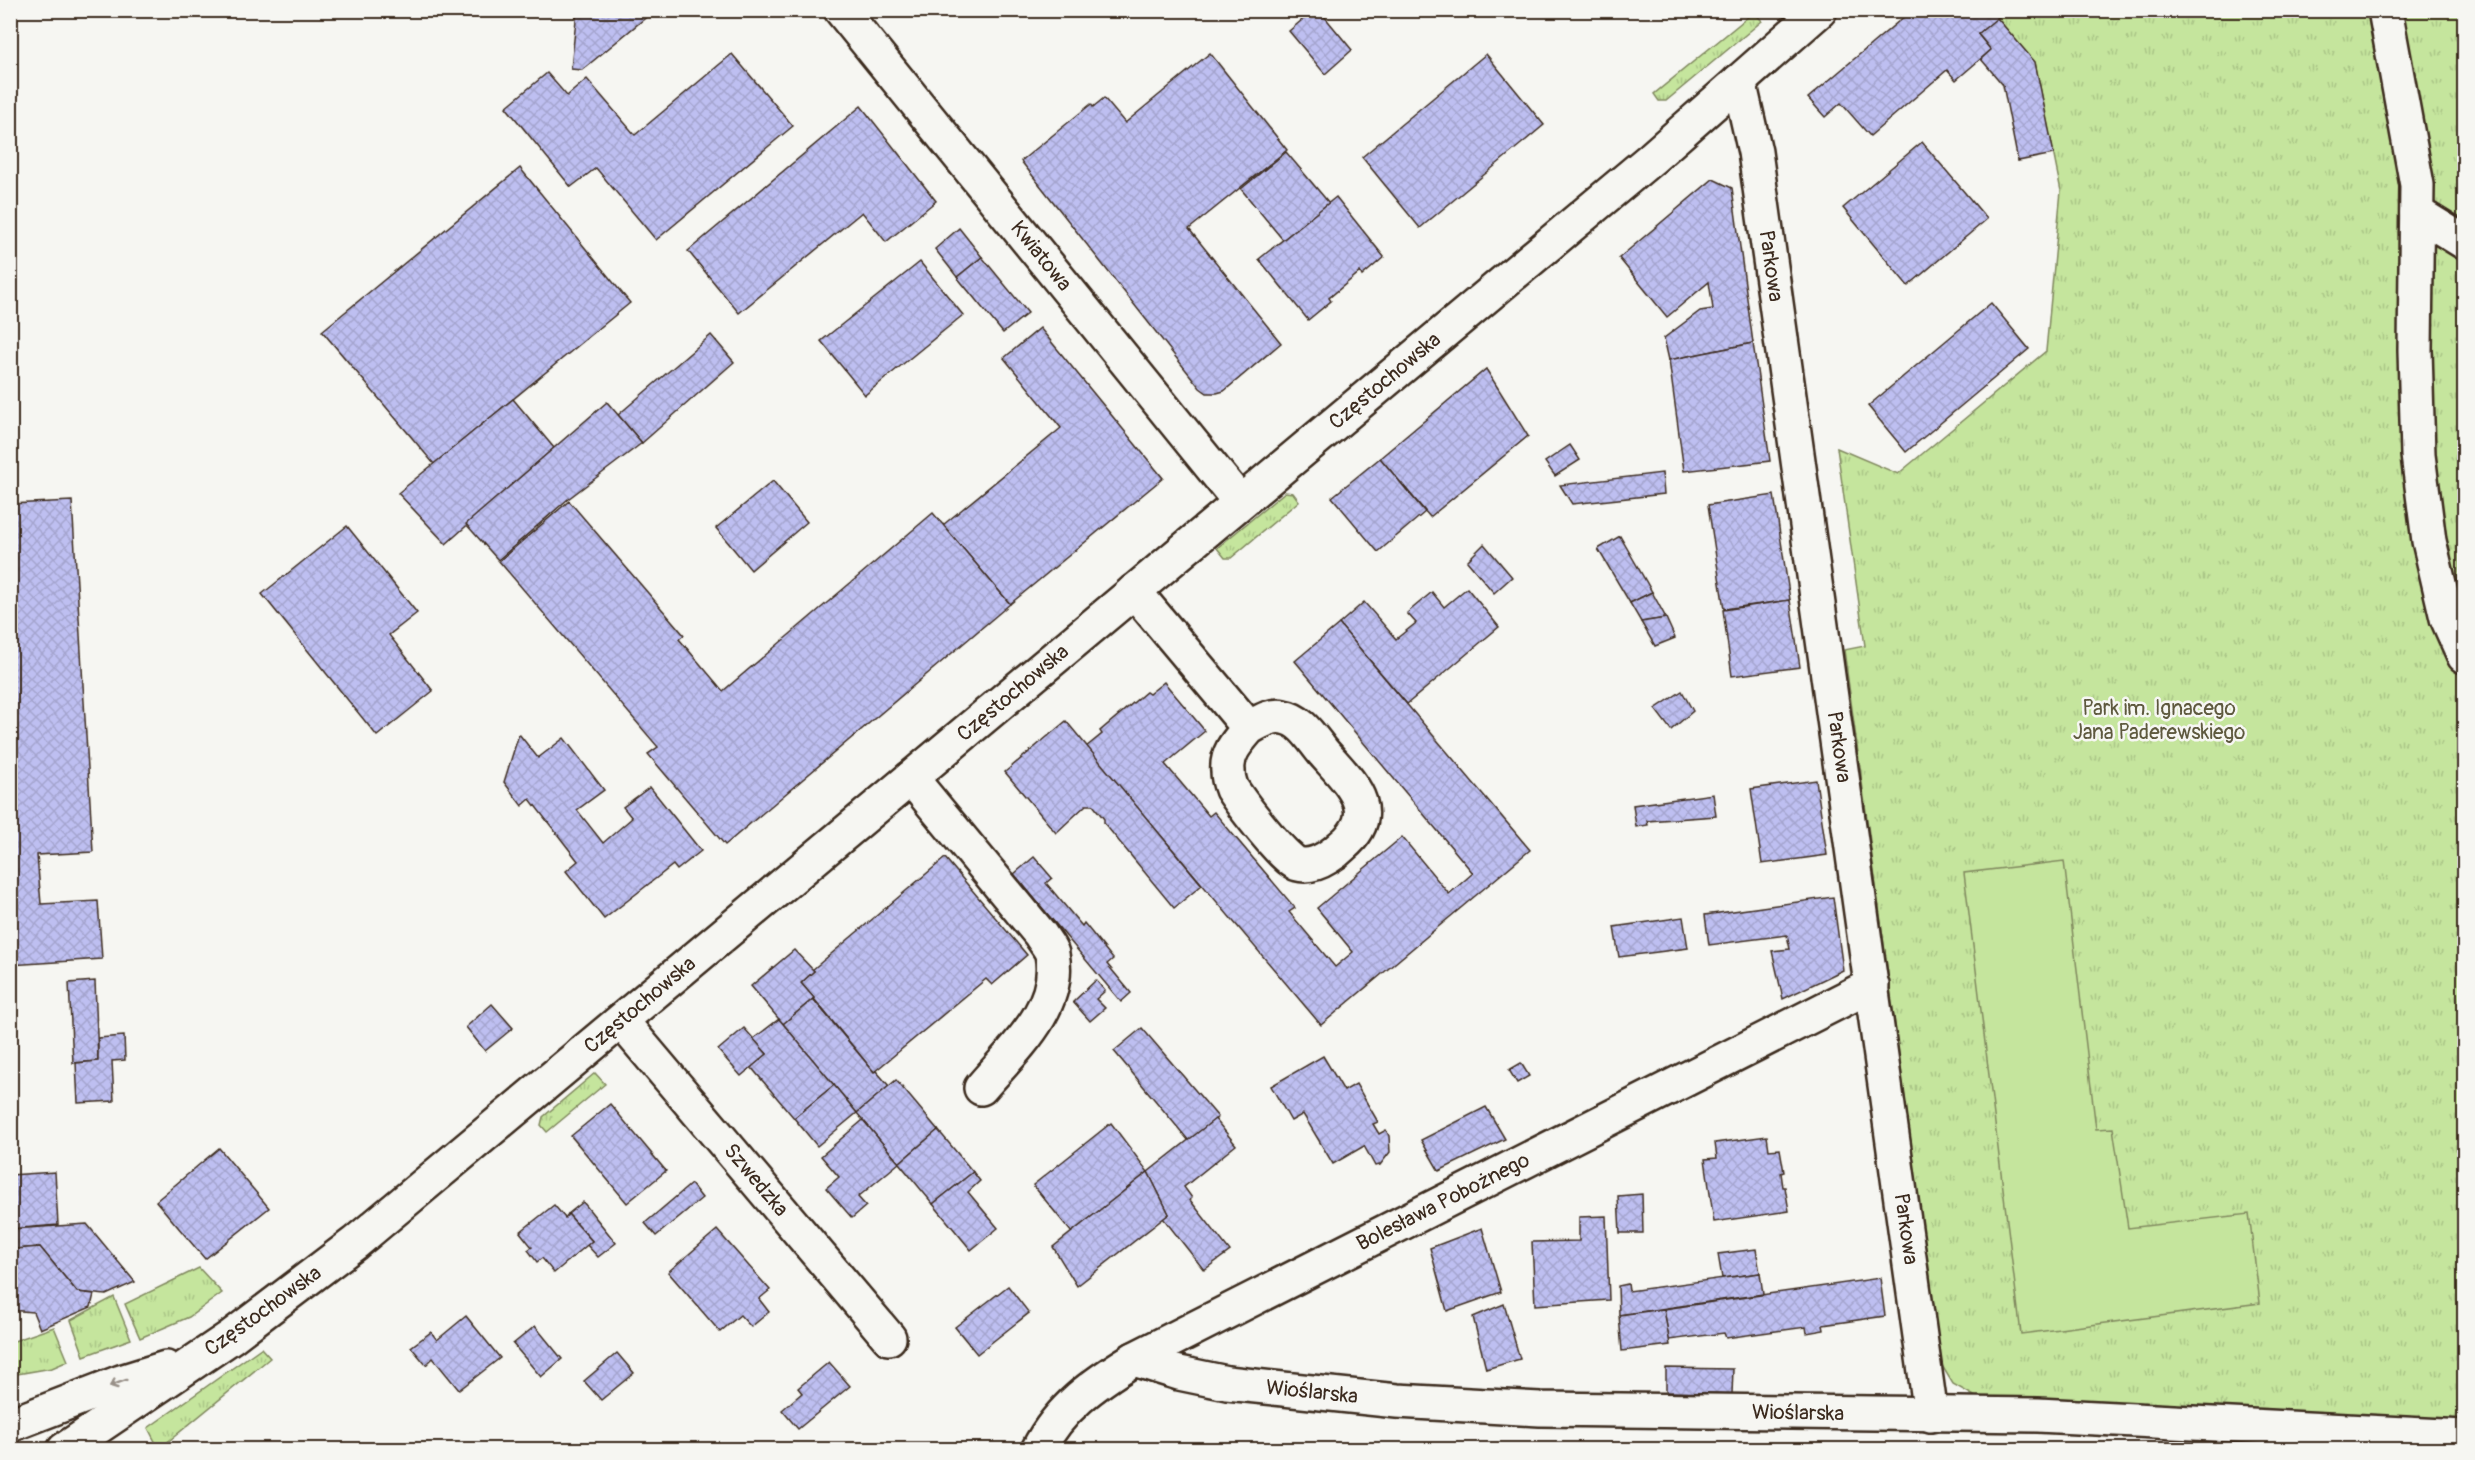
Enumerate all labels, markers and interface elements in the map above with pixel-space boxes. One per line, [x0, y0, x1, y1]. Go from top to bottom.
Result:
street label: Kwiatowa [1004, 215, 1078, 297]
street label: Parkowa [1753, 229, 1789, 303]
street label: Częstochowska [1323, 326, 1447, 436]
street label: Częstochowska [951, 638, 1075, 748]
park label: Park im. Ignacego Jana Paderewskiego [2073, 695, 2245, 746]
street label: Parkowa [1821, 710, 1857, 784]
street label: Częstochowska [578, 950, 702, 1060]
street label: Szwedzka [718, 1138, 794, 1222]
street label: Bolesława Pobożnego [1352, 1147, 1534, 1257]
street label: Parkowa [1888, 1192, 1924, 1266]
street label: Częstochowska [199, 1260, 327, 1362]
street label: Wioślarska [1265, 1374, 1359, 1410]
one-way arrow [109, 1379, 128, 1390]
street label: Wioślarska [1752, 1399, 1844, 1427]

